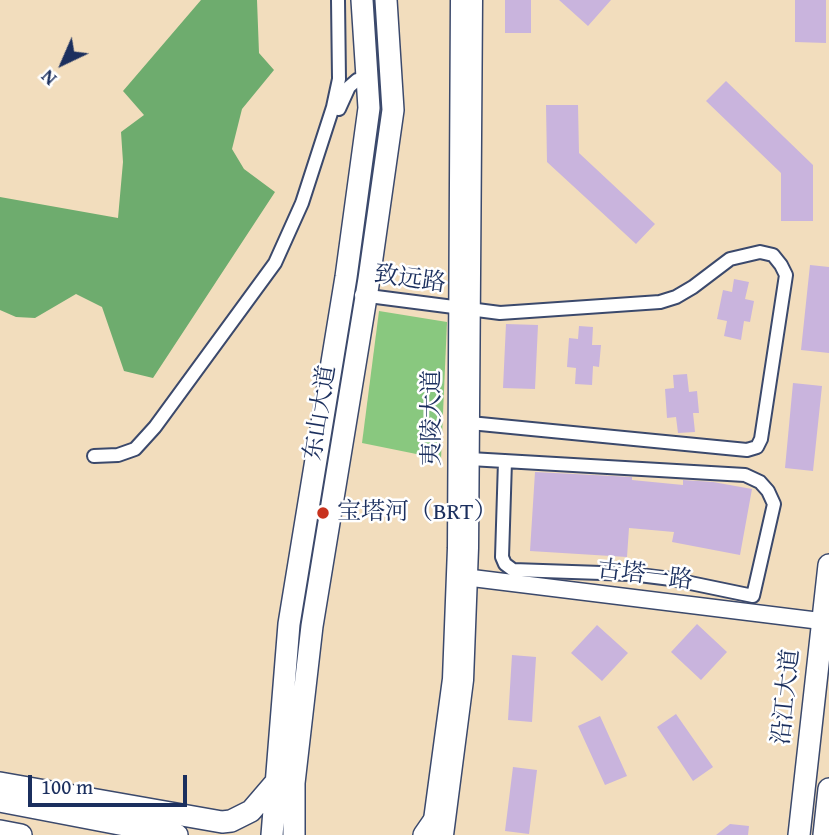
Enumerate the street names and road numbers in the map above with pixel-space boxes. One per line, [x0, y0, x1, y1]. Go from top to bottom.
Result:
street label: 致远路 [372, 261, 448, 299]
street label: 东山大道 [299, 363, 343, 463]
street label: 夷陵大道 [419, 370, 447, 466]
street label: 古塔一路 [596, 556, 694, 596]
street label: 沿江大道 [768, 648, 806, 746]

